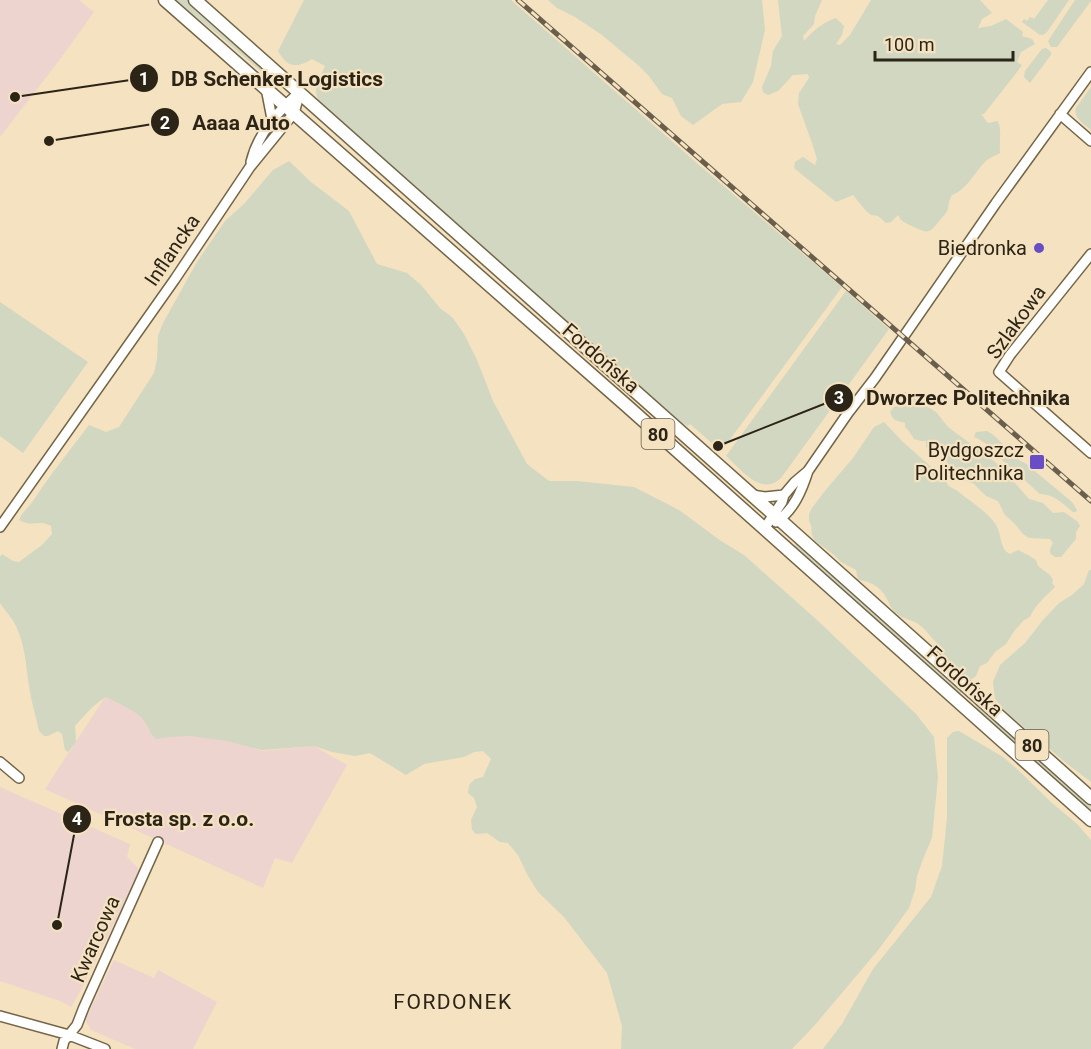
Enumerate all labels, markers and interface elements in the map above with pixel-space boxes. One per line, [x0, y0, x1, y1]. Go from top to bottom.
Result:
scale bar [875, 24, 1013, 62]
text: 100 m [884, 34, 935, 55]
callout: DB Schenker Logistics [129, 59, 395, 98]
text: DB Schenker Logistics [171, 67, 383, 91]
text: 1 [139, 68, 149, 89]
callout: Aaaa Auto [150, 103, 301, 142]
text: Aaaa Auto [192, 111, 290, 135]
text: 2 [160, 112, 170, 133]
street label: Inflancka [139, 210, 205, 290]
place label: Biedronka [938, 236, 1027, 260]
marker: Biedronka [1032, 241, 1046, 255]
street label: Szlakowa [981, 281, 1051, 363]
street label: Fordońska [558, 318, 644, 398]
callout: Dworzec Politechnika [824, 378, 1082, 417]
text: Dworzec Politechnika [866, 386, 1070, 410]
text: 3 [834, 387, 844, 408]
road number: 80 [642, 419, 674, 449]
place label: Bydgoszcz Politechnika [915, 438, 1024, 485]
marker: Bydgoszcz Politechnika [1028, 453, 1046, 471]
street label: Fordońska [922, 641, 1008, 721]
road number: 80 [1016, 730, 1048, 760]
callout: Frosta sp. z o.o. [62, 799, 266, 838]
text: Frosta sp. z o.o. [104, 807, 254, 831]
text: 4 [72, 808, 82, 829]
street label: Kwarcowa [65, 892, 125, 986]
district label: FORDONEK [393, 990, 513, 1014]

